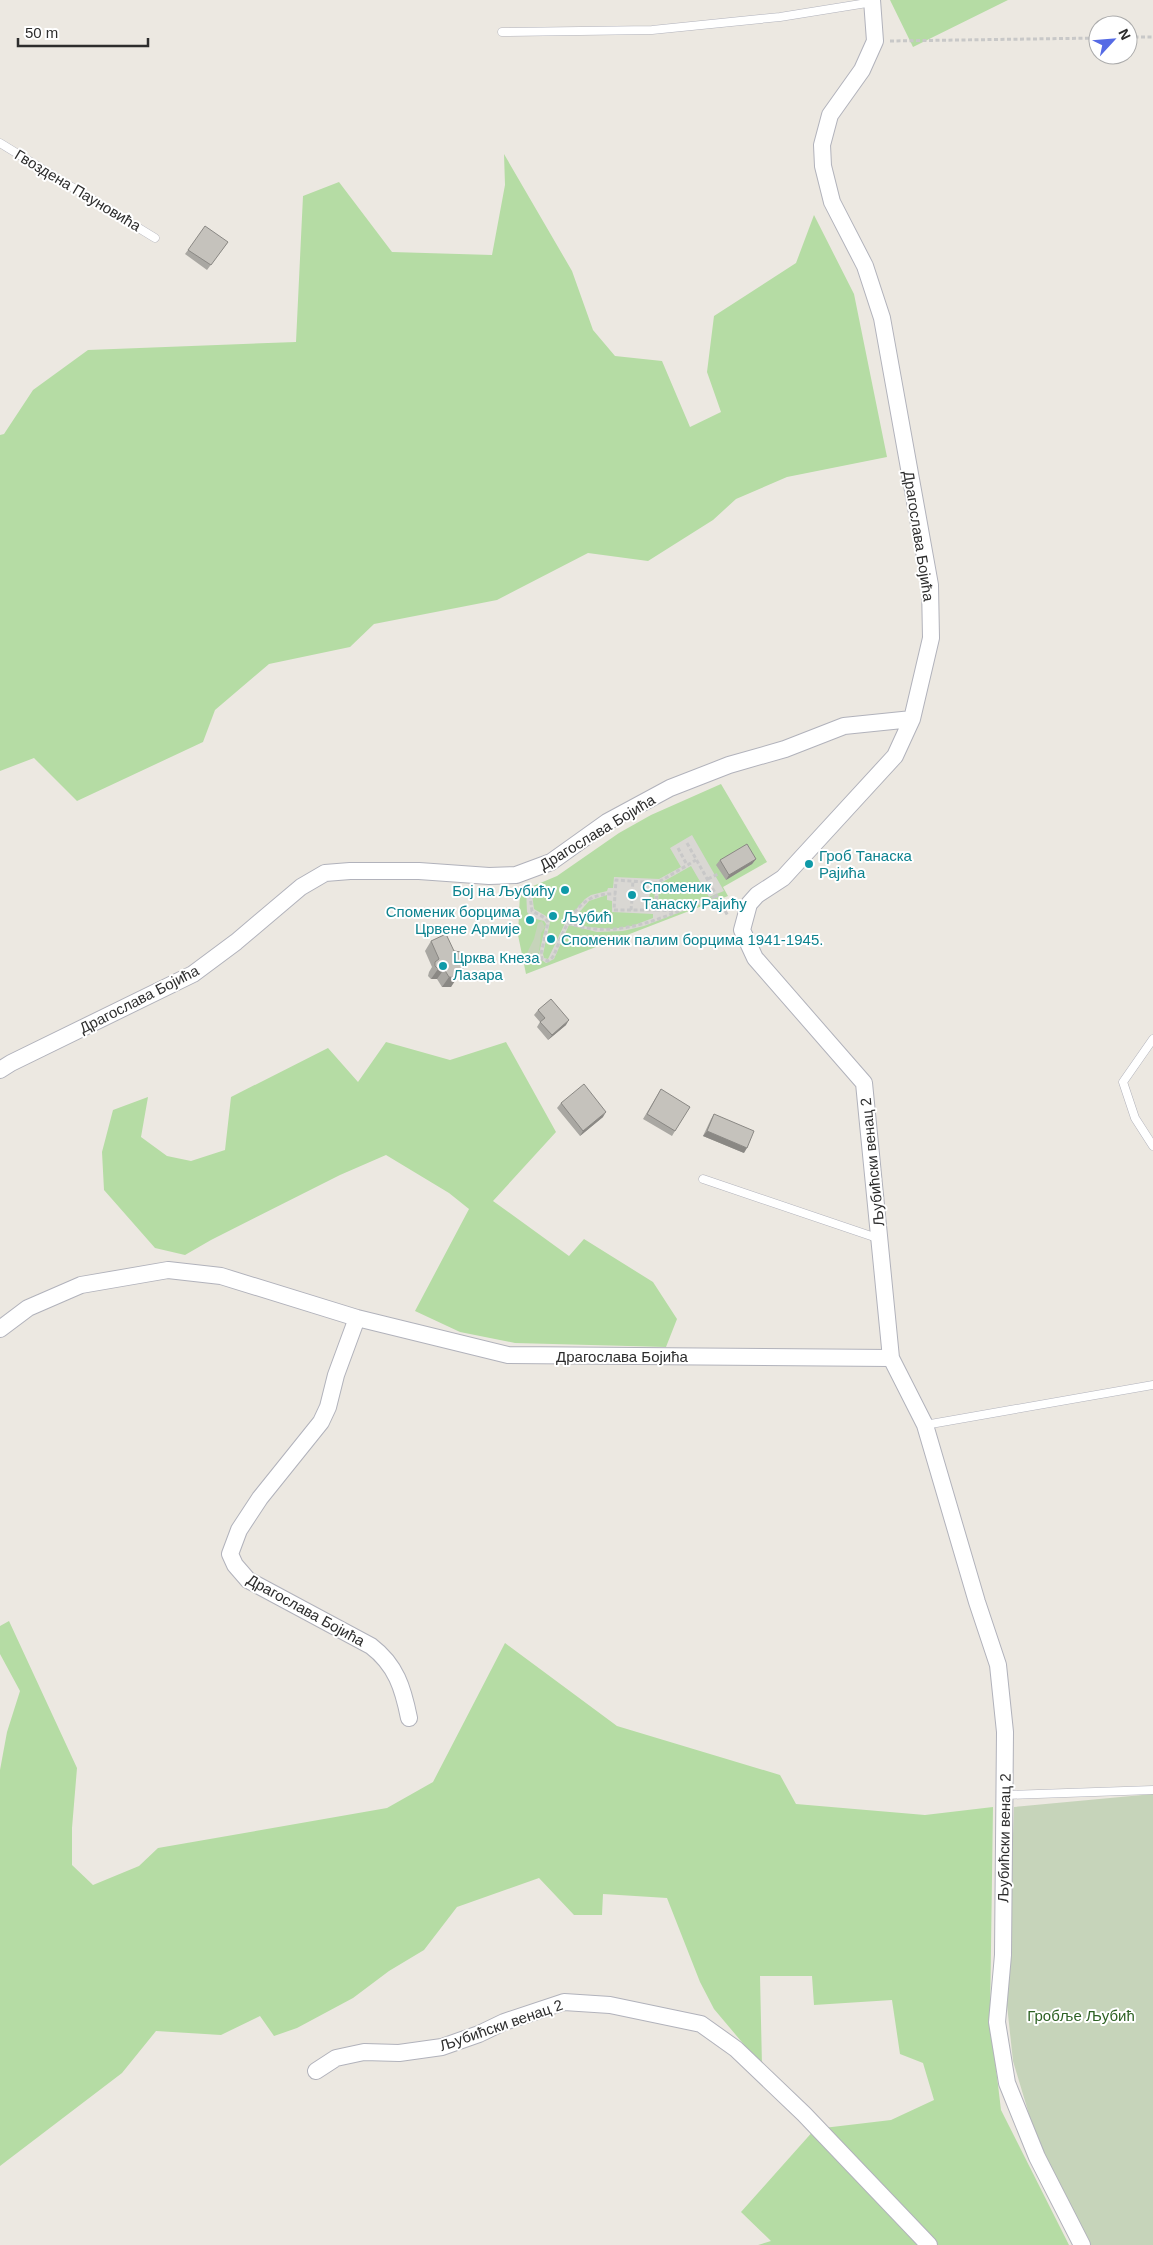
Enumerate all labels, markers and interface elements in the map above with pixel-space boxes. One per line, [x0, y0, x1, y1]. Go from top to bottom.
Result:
scale bar [18, 15, 148, 47]
north arrow [1088, 15, 1138, 65]
text: 50 m [25, 24, 58, 41]
text: N [1115, 26, 1134, 42]
street label: Гвоздена Пауновића [12, 146, 145, 235]
street label: Драгослава Бојића [900, 470, 938, 603]
street label: Драгослава Бојића [536, 790, 658, 873]
place label: Гроб Танаска Рајића [819, 847, 913, 881]
marker: Гроб Танаска Рајића [803, 858, 815, 870]
place label: Споменик Танаску Рајићу [642, 878, 747, 912]
place label: Бој на Љубићу [452, 882, 555, 899]
marker: Бој на Љубићу [559, 884, 571, 896]
marker: Споменик Танаску Рајићу [626, 889, 638, 901]
place label: Споменик борцима Црвене Армије [386, 903, 521, 937]
place label: Љубић [563, 908, 612, 925]
marker: Љубић [547, 910, 559, 922]
marker: Споменик борцима Црвене Армије [524, 914, 536, 926]
place label: Споменик палим борцима 1941-1945. [561, 931, 823, 948]
marker: Споменик палим борцима 1941-1945. [545, 933, 557, 945]
place label: Црква Кнеза Лазара [453, 949, 540, 983]
marker: Црква Кнеза Лазара [437, 960, 449, 972]
street label: Драгослава Бојића [76, 961, 202, 1036]
street label: Љубићски венац 2 [857, 1097, 887, 1227]
street label: Драгослава Бојића [556, 1348, 689, 1365]
street label: Драгослава Бојића [244, 1571, 368, 1650]
street label: Љубићски венац 2 [994, 1773, 1014, 1903]
street label: Љубићски венац 2 [437, 1996, 565, 2054]
park label: Гробље Љубић [1027, 2007, 1135, 2024]

